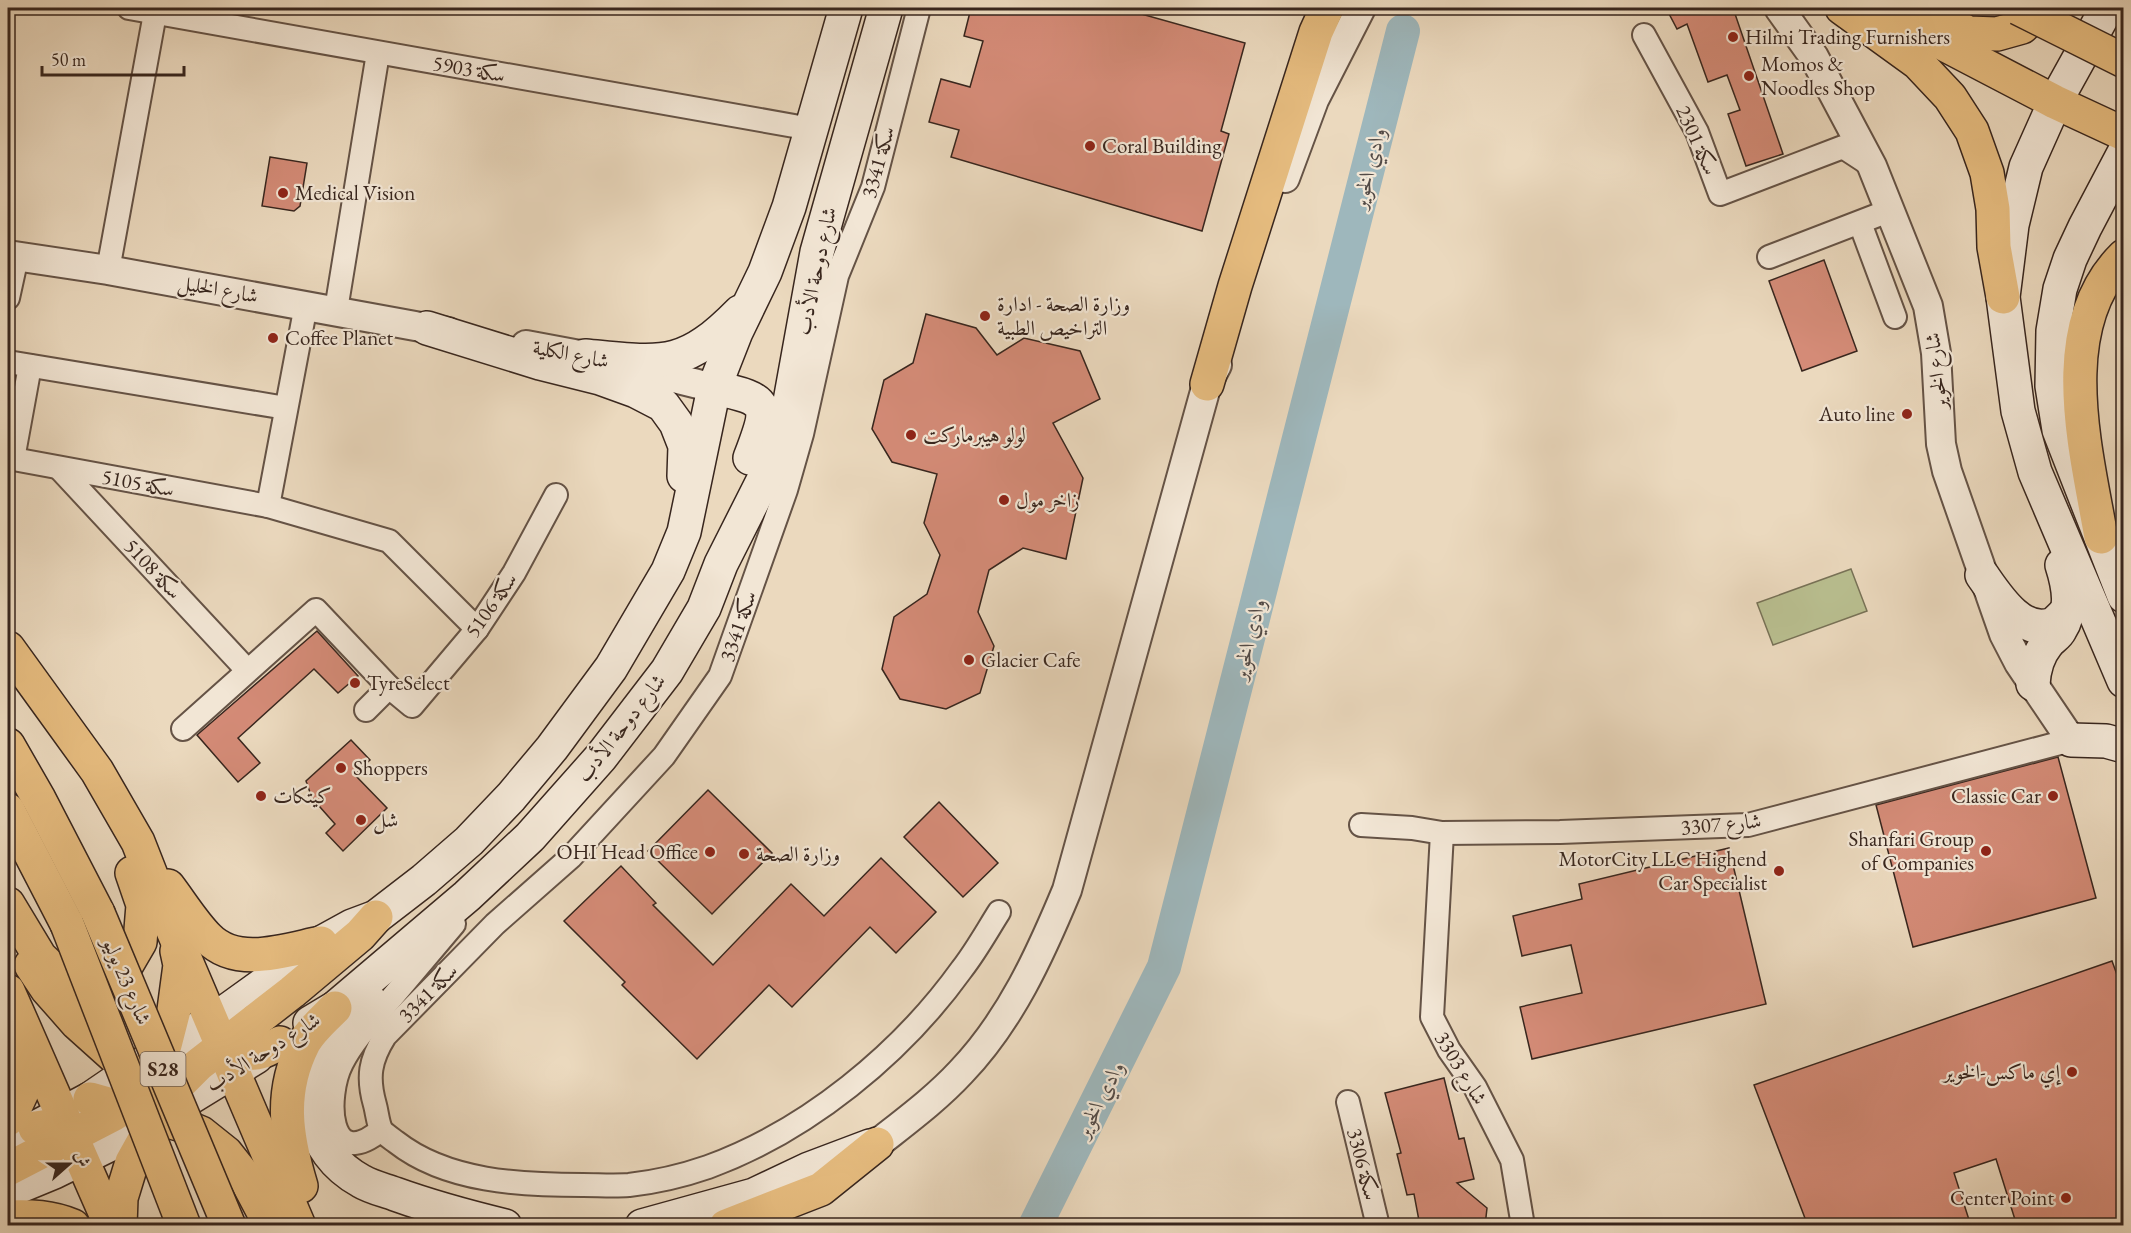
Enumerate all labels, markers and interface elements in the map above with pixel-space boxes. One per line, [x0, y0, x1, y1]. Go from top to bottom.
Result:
place label: Hilmi Trading Furnishers [1745, 23, 1950, 50]
marker: Hilmi Trading Furnishers [1726, 30, 1740, 44]
scale bar [42, 39, 184, 77]
text: 50 m [51, 48, 86, 71]
street label: سكة 5903 [431, 49, 507, 88]
place label: Momos & Noodles Shop [1761, 50, 1875, 101]
marker: Momos & Noodles Shop [1742, 69, 1756, 83]
street label: سكة 2301 [1670, 101, 1725, 179]
street label: سكة 3341 [854, 123, 901, 201]
water label: وادي الخوير [1344, 124, 1396, 215]
place label: Coral Building [1102, 132, 1222, 159]
marker: Coral Building [1083, 139, 1097, 153]
place label: Medical Vision [295, 179, 415, 206]
marker: Medical Vision [276, 186, 290, 200]
street label: شارع دوحة الأدب [788, 204, 847, 338]
street label: شارع الخليل [175, 268, 260, 314]
place label: وزارة الصحة - ادارة التراخيص الطبية [997, 290, 1130, 342]
marker: وزارة الصحة - ادارة التراخيص الطبية [978, 309, 992, 323]
place label: Coffee Planet [285, 324, 394, 351]
marker: Coffee Planet [266, 331, 280, 345]
street label: شارع الخوير [1918, 331, 1958, 413]
street label: شارع الكلية [530, 333, 612, 379]
place label: Auto line [1818, 400, 1895, 427]
marker: Auto line [1900, 407, 1914, 421]
place label: لولو هيبرماركت [923, 421, 1026, 448]
marker: لولو هيبرماركت [904, 428, 918, 442]
street label: سكة 5105 [100, 462, 177, 503]
place label: زاخر مول [1016, 486, 1080, 513]
marker: زاخر مول [997, 493, 1011, 507]
street label: سكة 5108 [119, 533, 188, 605]
street label: سكة 5106 [459, 567, 523, 642]
street label: سكة 3341 [713, 587, 762, 665]
water label: وادي الخوير [1224, 595, 1276, 686]
place label: Glacier Cafe [981, 646, 1080, 673]
marker: Glacier Cafe [962, 653, 976, 667]
street label: شارع دوحة الأدب [569, 667, 675, 790]
place label: TyreSelect [367, 669, 450, 696]
marker: TyreSelect [348, 676, 362, 690]
place label: Shoppers [353, 754, 428, 781]
marker: Shoppers [334, 761, 348, 775]
place label: كيتكات [273, 782, 332, 809]
place label: Classic Car [1951, 782, 2041, 809]
marker: كيتكات [254, 789, 268, 803]
marker: Classic Car [2046, 789, 2060, 803]
place label: شل [373, 806, 398, 835]
street label: 3307 شارع [1679, 807, 1763, 845]
marker: شل [354, 813, 368, 827]
place label: Shanfari Group of Companies [1848, 825, 1974, 876]
place label: OHI Head Office [557, 838, 698, 865]
place label: وزارة الصحة [756, 840, 840, 867]
marker: Shanfari Group of Companies [1979, 844, 1993, 858]
marker: OHI Head Office [703, 845, 717, 859]
place label: MotorCity LLC Highend Car Specialist [1558, 845, 1767, 896]
marker: وزارة الصحة [737, 847, 751, 861]
marker: MotorCity LLC Highend Car Specialist [1772, 864, 1786, 878]
street label: شارع 23 يوليو [92, 931, 158, 1031]
street label: سكة 3341 [392, 957, 463, 1028]
street label: شارع دوحة الأدب [200, 1005, 328, 1102]
street label: 3303 شارع [1425, 1026, 1494, 1112]
road number: S28 [140, 1052, 186, 1086]
water label: وادي الخوير [1067, 1056, 1134, 1146]
place label: إي ماكس-الخوير [1941, 1058, 2061, 1088]
marker: إي ماكس-الخوير [2065, 1065, 2079, 1079]
street label: سكة 3306 [1342, 1125, 1385, 1203]
north arrow [39, 1134, 99, 1194]
text: ش [70, 1148, 95, 1170]
place label: Center Point [1950, 1184, 2054, 1211]
marker: Center Point [2059, 1191, 2073, 1205]

